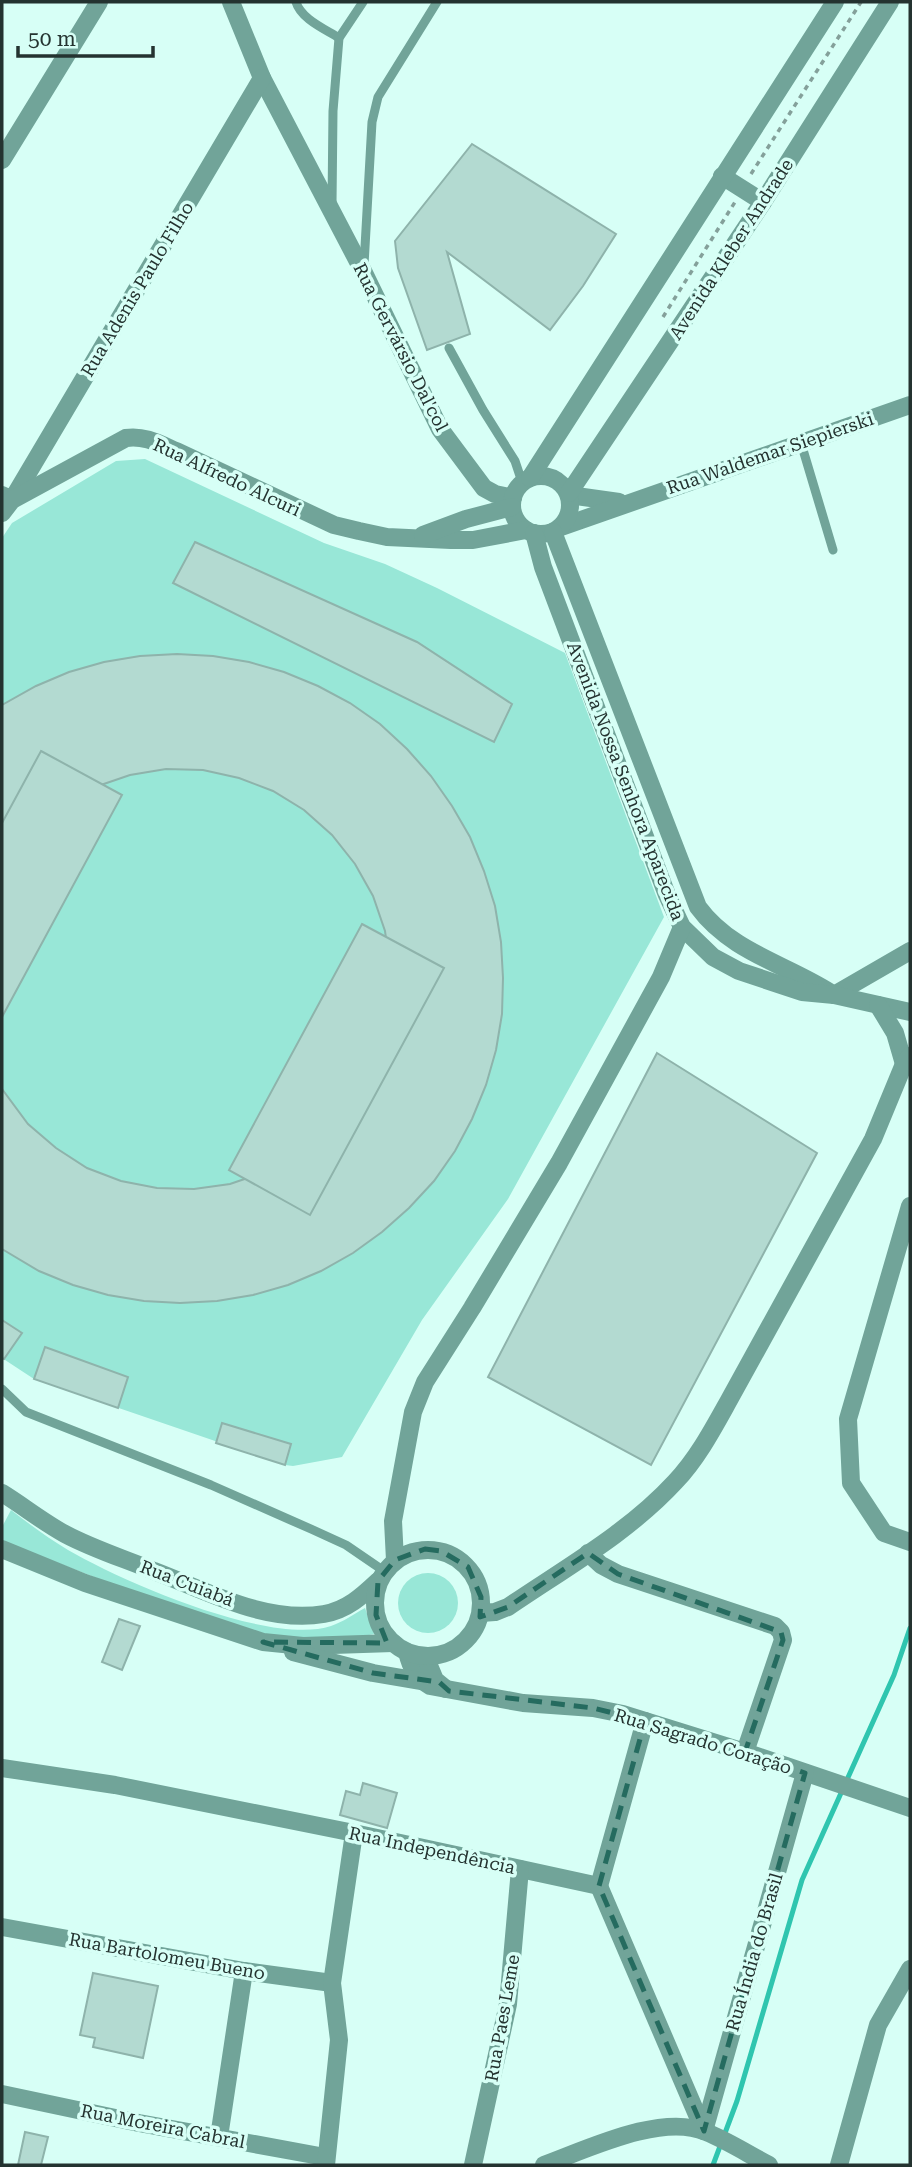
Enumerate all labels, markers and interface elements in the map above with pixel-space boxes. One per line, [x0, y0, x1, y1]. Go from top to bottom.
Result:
scale bar [18, 14, 152, 58]
text: 50 m [28, 27, 76, 51]
street label: Avenida Kleber Andrade [665, 155, 797, 343]
street label: Rua Adenis Paulo Filho [76, 198, 198, 380]
street label: Rua Gervársio Dal'col [349, 259, 453, 435]
street label: Rua Waldemar Siepierski [664, 408, 876, 498]
street label: Rua Alfredo Alcuri [150, 434, 304, 520]
street label: Avenida Nossa Senhora Aparecida [563, 639, 689, 923]
street label: Rua Cuiabá [137, 1556, 237, 1611]
street label: Rua Sagrado Coração [612, 1704, 794, 1778]
street label: Rua Independência [347, 1822, 517, 1878]
street label: Rua Índia do Brasil [721, 1870, 787, 2034]
street label: Rua Bartolomeu Bueno [67, 1928, 267, 1984]
street label: Rua Paes Leme [480, 1953, 524, 2083]
street label: Rua Moreira Cabral [79, 2100, 247, 2152]

